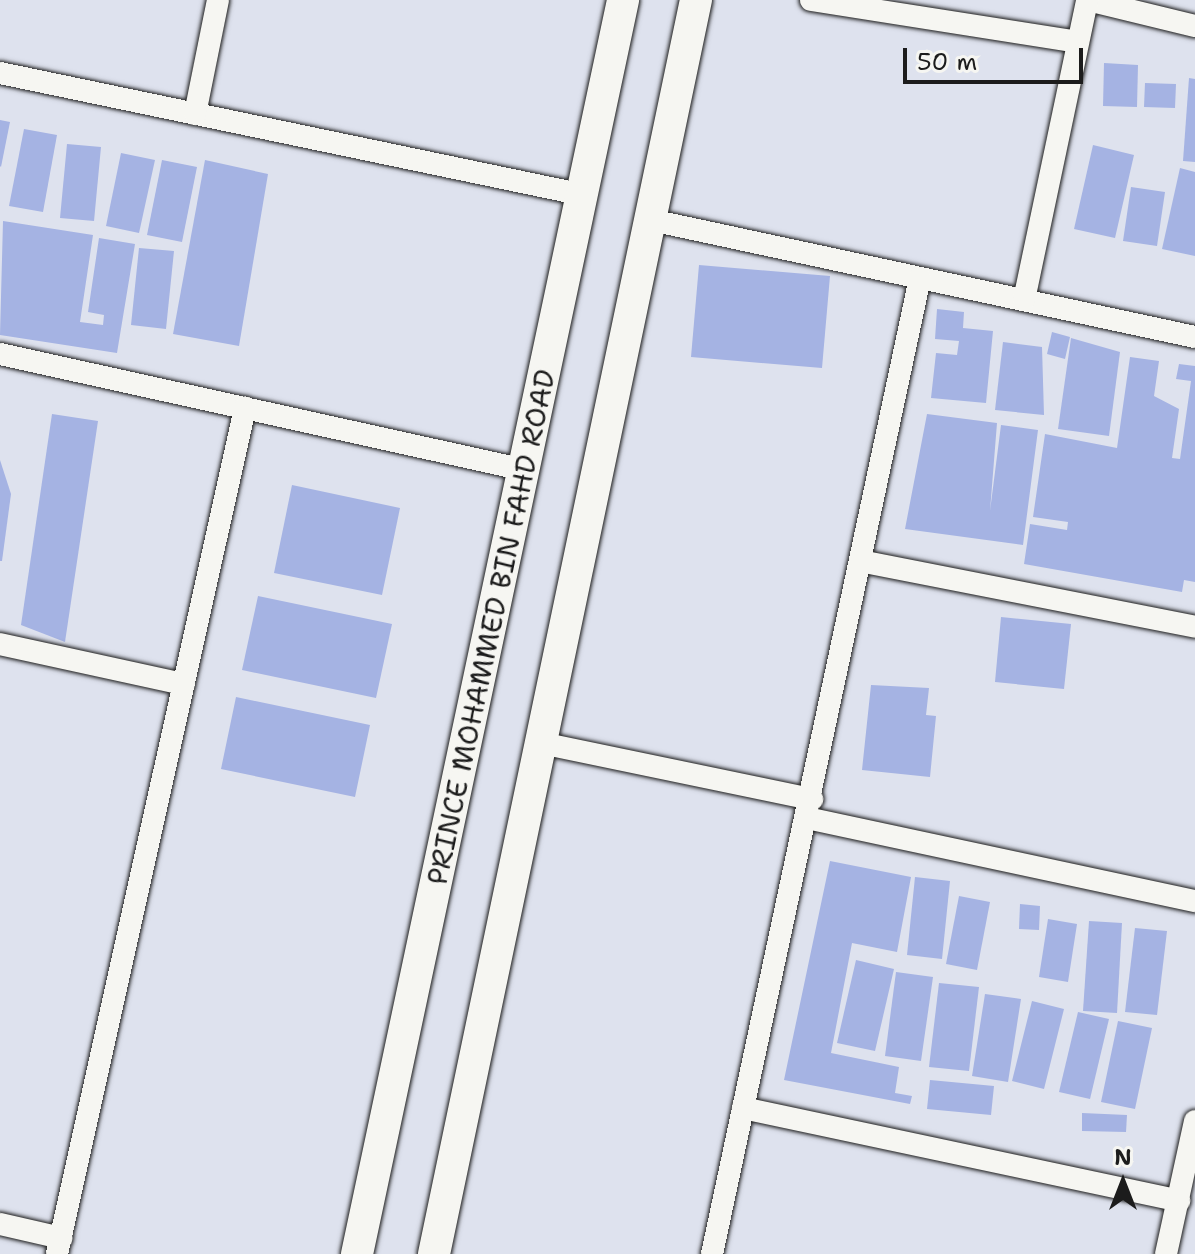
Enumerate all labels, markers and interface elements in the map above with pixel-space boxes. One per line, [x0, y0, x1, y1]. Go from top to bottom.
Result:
scale bar [907, 32, 1087, 82]
text: 50 m [917, 46, 977, 78]
street label: PRINCE MOHAMMED BIN FAHD ROAD [420, 366, 562, 888]
north arrow [1083, 1142, 1163, 1222]
text: N [1114, 1143, 1132, 1172]

